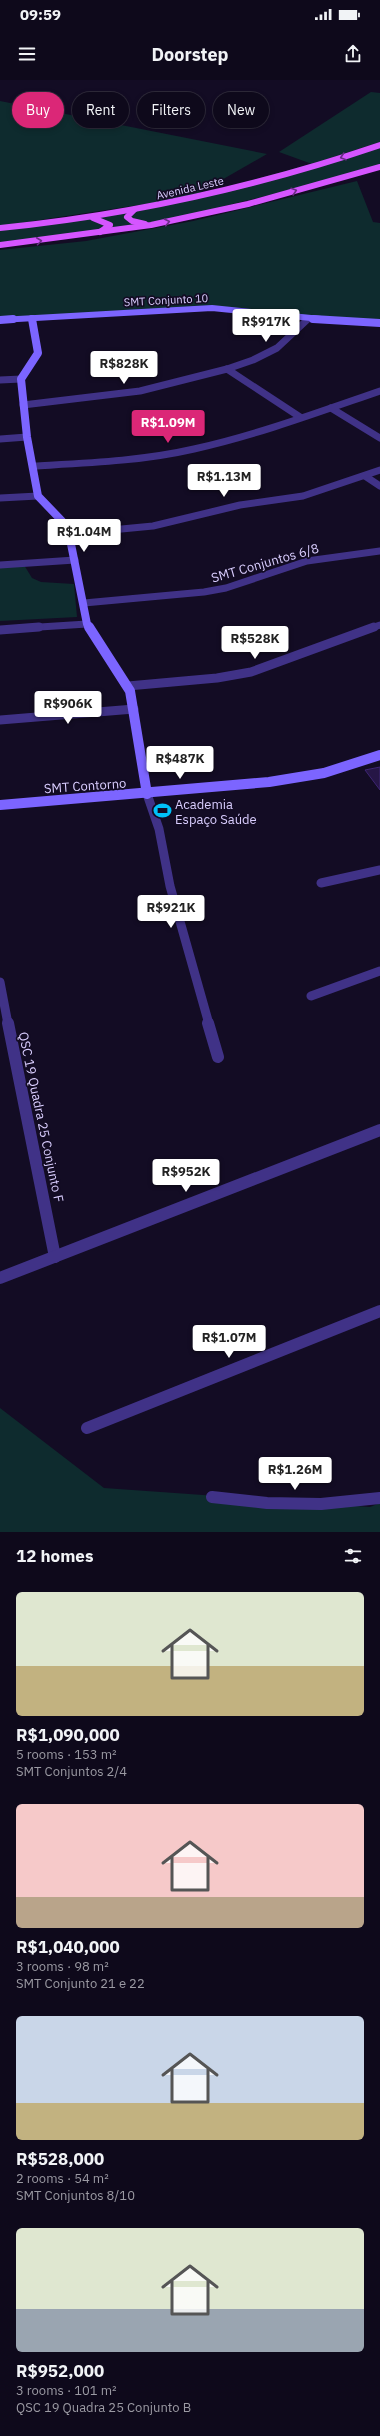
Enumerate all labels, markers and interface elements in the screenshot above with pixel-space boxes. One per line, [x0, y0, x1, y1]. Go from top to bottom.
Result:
text: 09:59 [20, 5, 61, 24]
icon: menu [16, 43, 38, 65]
text: Doorstep [152, 43, 228, 66]
icon: share [342, 43, 364, 65]
chip: Buy [12, 92, 64, 128]
chip: Rent [72, 92, 129, 128]
chip: Filters [137, 92, 205, 128]
chip: New [213, 92, 269, 128]
one-way arrow [340, 153, 347, 161]
street label: Avenida Leste [155, 173, 225, 203]
one-way arrow [290, 187, 297, 196]
one-way arrow [164, 218, 171, 226]
one-way arrow [36, 237, 42, 246]
street label: SMT Conjunto 10 [123, 291, 209, 309]
pin: R$917K [233, 309, 299, 343]
text: R$917K [241, 313, 291, 330]
pin: R$828K [91, 351, 157, 385]
text: R$828K [99, 355, 149, 372]
pin: R$1.09M [131, 410, 205, 444]
text: R$1.09M [141, 414, 195, 431]
pin: R$1.13M [187, 464, 261, 498]
text: R$1.13M [197, 468, 251, 485]
pin: R$1.04M [47, 519, 121, 553]
text: R$1.04M [57, 523, 111, 540]
street label: SMT Conjuntos 6/8 [209, 539, 321, 586]
pin: R$528K [222, 626, 288, 660]
text: R$528K [230, 630, 280, 647]
pin: R$906K [35, 691, 101, 725]
text: R$906K [43, 695, 93, 712]
pin: R$487K [147, 746, 213, 780]
text: R$487K [155, 750, 205, 767]
street label: SMT Contorno [43, 775, 127, 797]
place label: Academia Espaço Saúde [175, 796, 257, 828]
sports icon: Academia Espaço Saúde [152, 801, 172, 821]
pin: R$921K [138, 895, 204, 929]
text: R$921K [146, 899, 196, 916]
street label: QSC 19 Quadra 25 Conjunto F [15, 1030, 67, 1204]
pin: R$952K [153, 1159, 219, 1193]
text: R$952K [161, 1163, 211, 1180]
pin: R$1.07M [192, 1325, 266, 1359]
text: R$1.07M [202, 1329, 256, 1346]
pin: R$1.26M [258, 1457, 332, 1491]
text: R$1.26M [268, 1461, 322, 1478]
text: 12 homes [16, 1545, 93, 1567]
icon: filters [342, 1545, 364, 1567]
icon: home [154, 1618, 226, 1690]
text: R$1,090,000 [16, 1724, 120, 1746]
text: 5 rooms · 153 m² [16, 1746, 117, 1763]
text: SMT Conjuntos 2/4 [16, 1763, 127, 1780]
icon: home [154, 1830, 226, 1902]
text: R$1,040,000 [16, 1936, 120, 1958]
text: 3 rooms · 98 m² [16, 1958, 109, 1975]
text: SMT Conjunto 21 e 22 [16, 1975, 145, 1992]
icon: home [154, 2042, 226, 2114]
text: R$528,000 [16, 2148, 104, 2170]
text: 2 rooms · 54 m² [16, 2170, 109, 2187]
text: SMT Conjuntos 8/10 [16, 2187, 135, 2204]
icon: home [154, 2254, 226, 2326]
text: R$952,000 [16, 2360, 104, 2382]
text: 3 rooms · 101 m² [16, 2382, 117, 2399]
text: QSC 19 Quadra 25 Conjunto B [16, 2399, 191, 2416]

